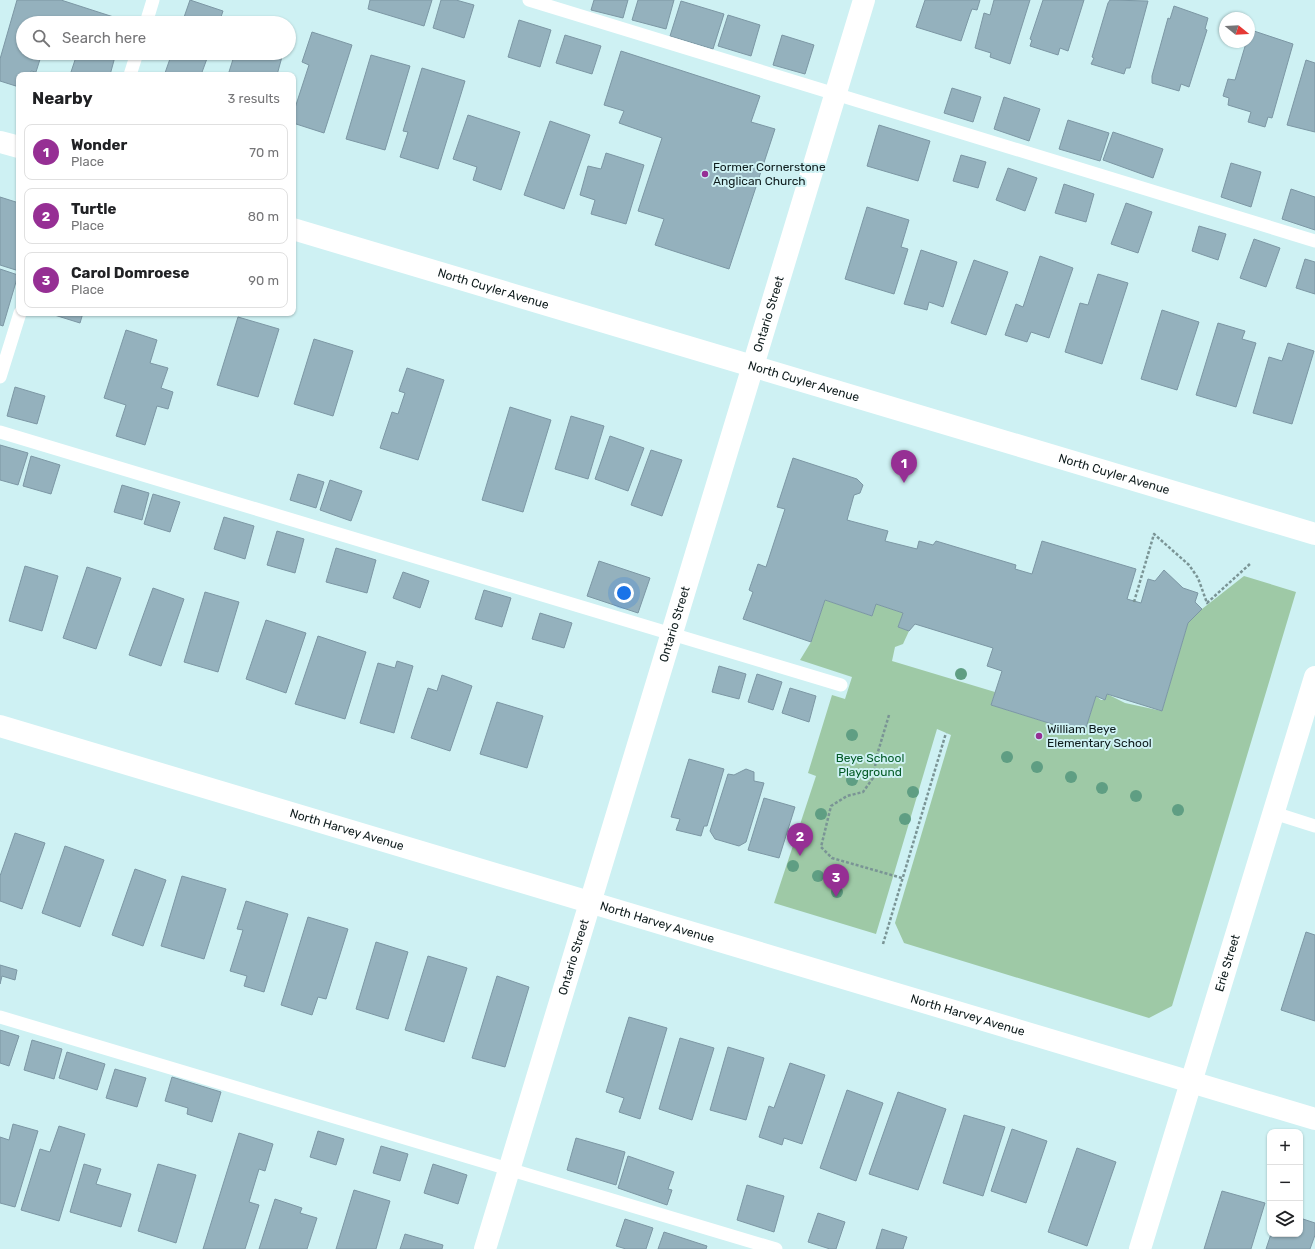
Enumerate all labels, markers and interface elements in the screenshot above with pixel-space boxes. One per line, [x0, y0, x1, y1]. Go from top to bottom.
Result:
north arrow [1219, 12, 1255, 48]
search box [16, 16, 296, 60]
icon: search [30, 27, 52, 49]
text: Search here [62, 29, 146, 47]
text: Nearby [32, 88, 93, 108]
text: 3 results [228, 91, 280, 106]
text: Wonder [71, 136, 127, 154]
text: 1 [43, 145, 49, 160]
text: 70 m [249, 145, 279, 160]
text: Place [71, 154, 104, 169]
place label: Former Cornerstone Anglican Church [713, 160, 826, 188]
marker: Former Cornerstone Anglican Church [700, 169, 710, 179]
text: Turtle [71, 200, 116, 218]
text: 2 [42, 209, 50, 224]
text: 80 m [248, 209, 279, 224]
text: Place [71, 218, 104, 233]
text: Carol Domroese [71, 264, 189, 282]
street label: North Cuyler Avenue [436, 266, 551, 312]
text: 3 [42, 273, 50, 288]
text: 90 m [248, 273, 279, 288]
street label: Ontario Street [751, 274, 787, 354]
text: Place [71, 282, 104, 297]
street label: North Cuyler Avenue [746, 358, 861, 405]
pin: 1 [891, 450, 917, 483]
street label: North Cuyler Avenue [1057, 451, 1172, 497]
your location [614, 583, 634, 603]
street label: Ontario Street [656, 584, 693, 664]
place label: William Beye Elementary School [1047, 722, 1152, 750]
marker: William Beye Elementary School [1034, 731, 1044, 741]
park label: Beye School Playground [836, 751, 904, 779]
street label: North Harvey Avenue [288, 806, 406, 853]
pin: 2 [787, 823, 813, 856]
pin: 3 [823, 864, 849, 897]
street label: North Harvey Avenue [599, 899, 716, 946]
street label: Ontario Street [555, 917, 592, 997]
street label: Erie Street [1212, 932, 1243, 993]
street label: North Harvey Avenue [909, 992, 1027, 1039]
map controls [1267, 1129, 1303, 1237]
button: + [1267, 1129, 1303, 1165]
button: − [1267, 1165, 1303, 1201]
button: layers [1267, 1201, 1303, 1237]

